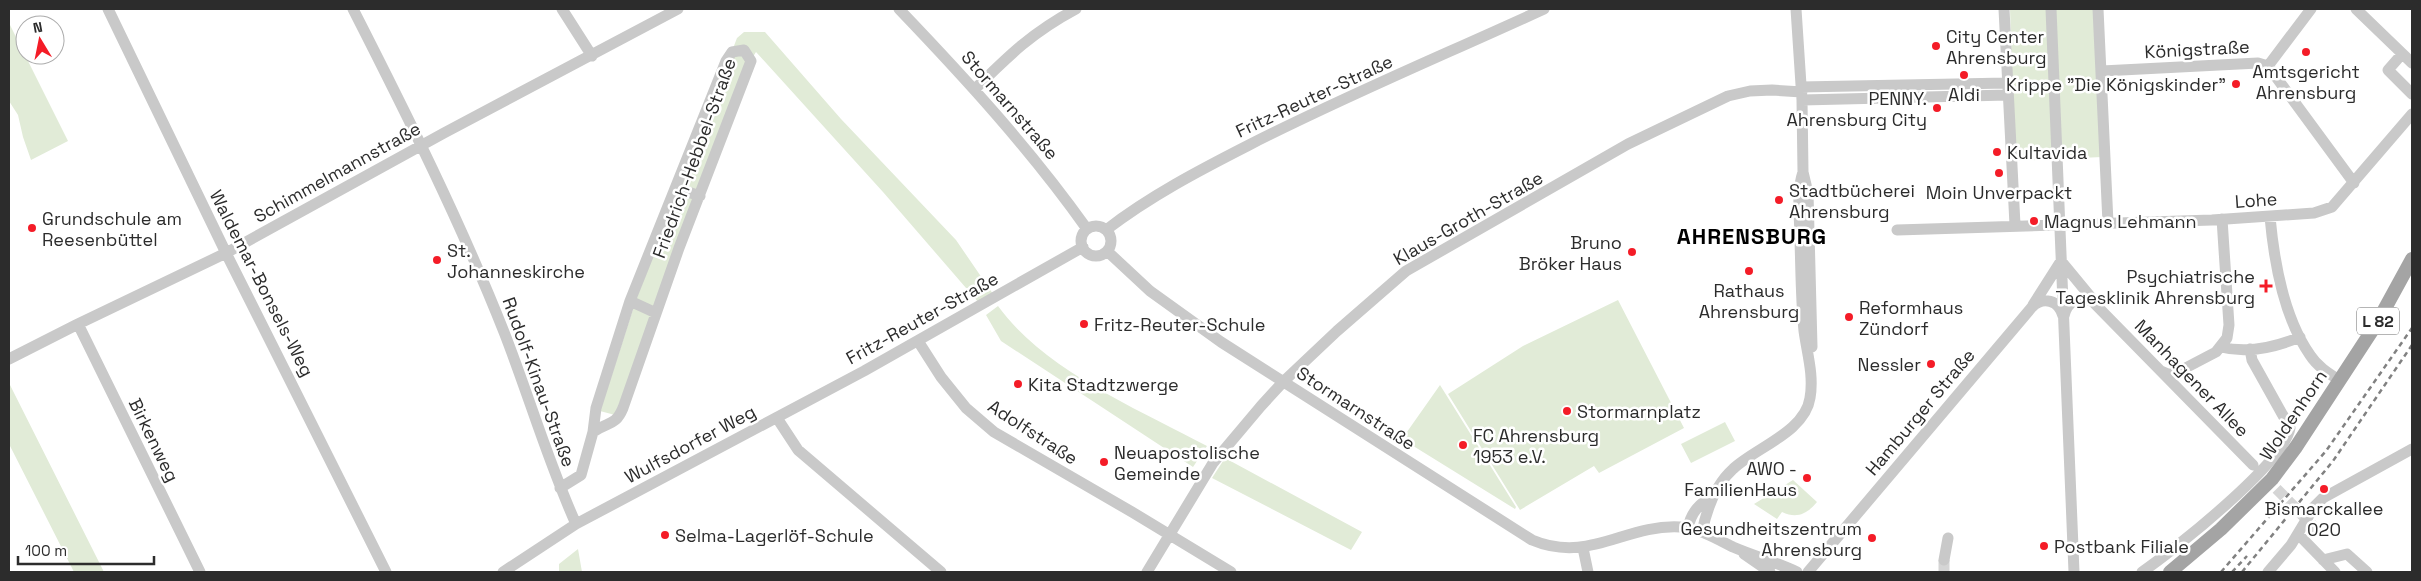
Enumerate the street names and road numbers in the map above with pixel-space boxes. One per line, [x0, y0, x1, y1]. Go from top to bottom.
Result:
street label: Königstraße [2144, 35, 2250, 63]
street label: Stormarnstraße [956, 46, 1064, 164]
street label: Fritz-Reuter-Straße [1232, 50, 1396, 142]
street label: Friedrich-Hebbel-Straße [647, 55, 741, 261]
street label: Schimmelmannstraße [249, 116, 425, 228]
street label: Klaus-Groth-Straße [1389, 166, 1547, 270]
street label: Waldemar-Bonsels-Weg [205, 186, 319, 380]
street label: Lohe [2234, 187, 2278, 213]
street label: Fritz-Reuter-Straße [842, 267, 1002, 369]
street label: Rudolf-Kinau-Straße [498, 294, 580, 470]
road number: L 82 [2357, 308, 2399, 334]
street label: Manhagener Allee [2130, 314, 2254, 442]
street label: Hamburger Straße [1860, 344, 1980, 480]
street label: Stormarnstraße [1292, 361, 1420, 455]
street label: Woldenhorn [2254, 365, 2332, 465]
street label: Birkenweg [124, 394, 184, 486]
street label: Adolfstraße [984, 394, 1082, 470]
street label: Wulfsdorfer Weg [621, 400, 759, 488]

